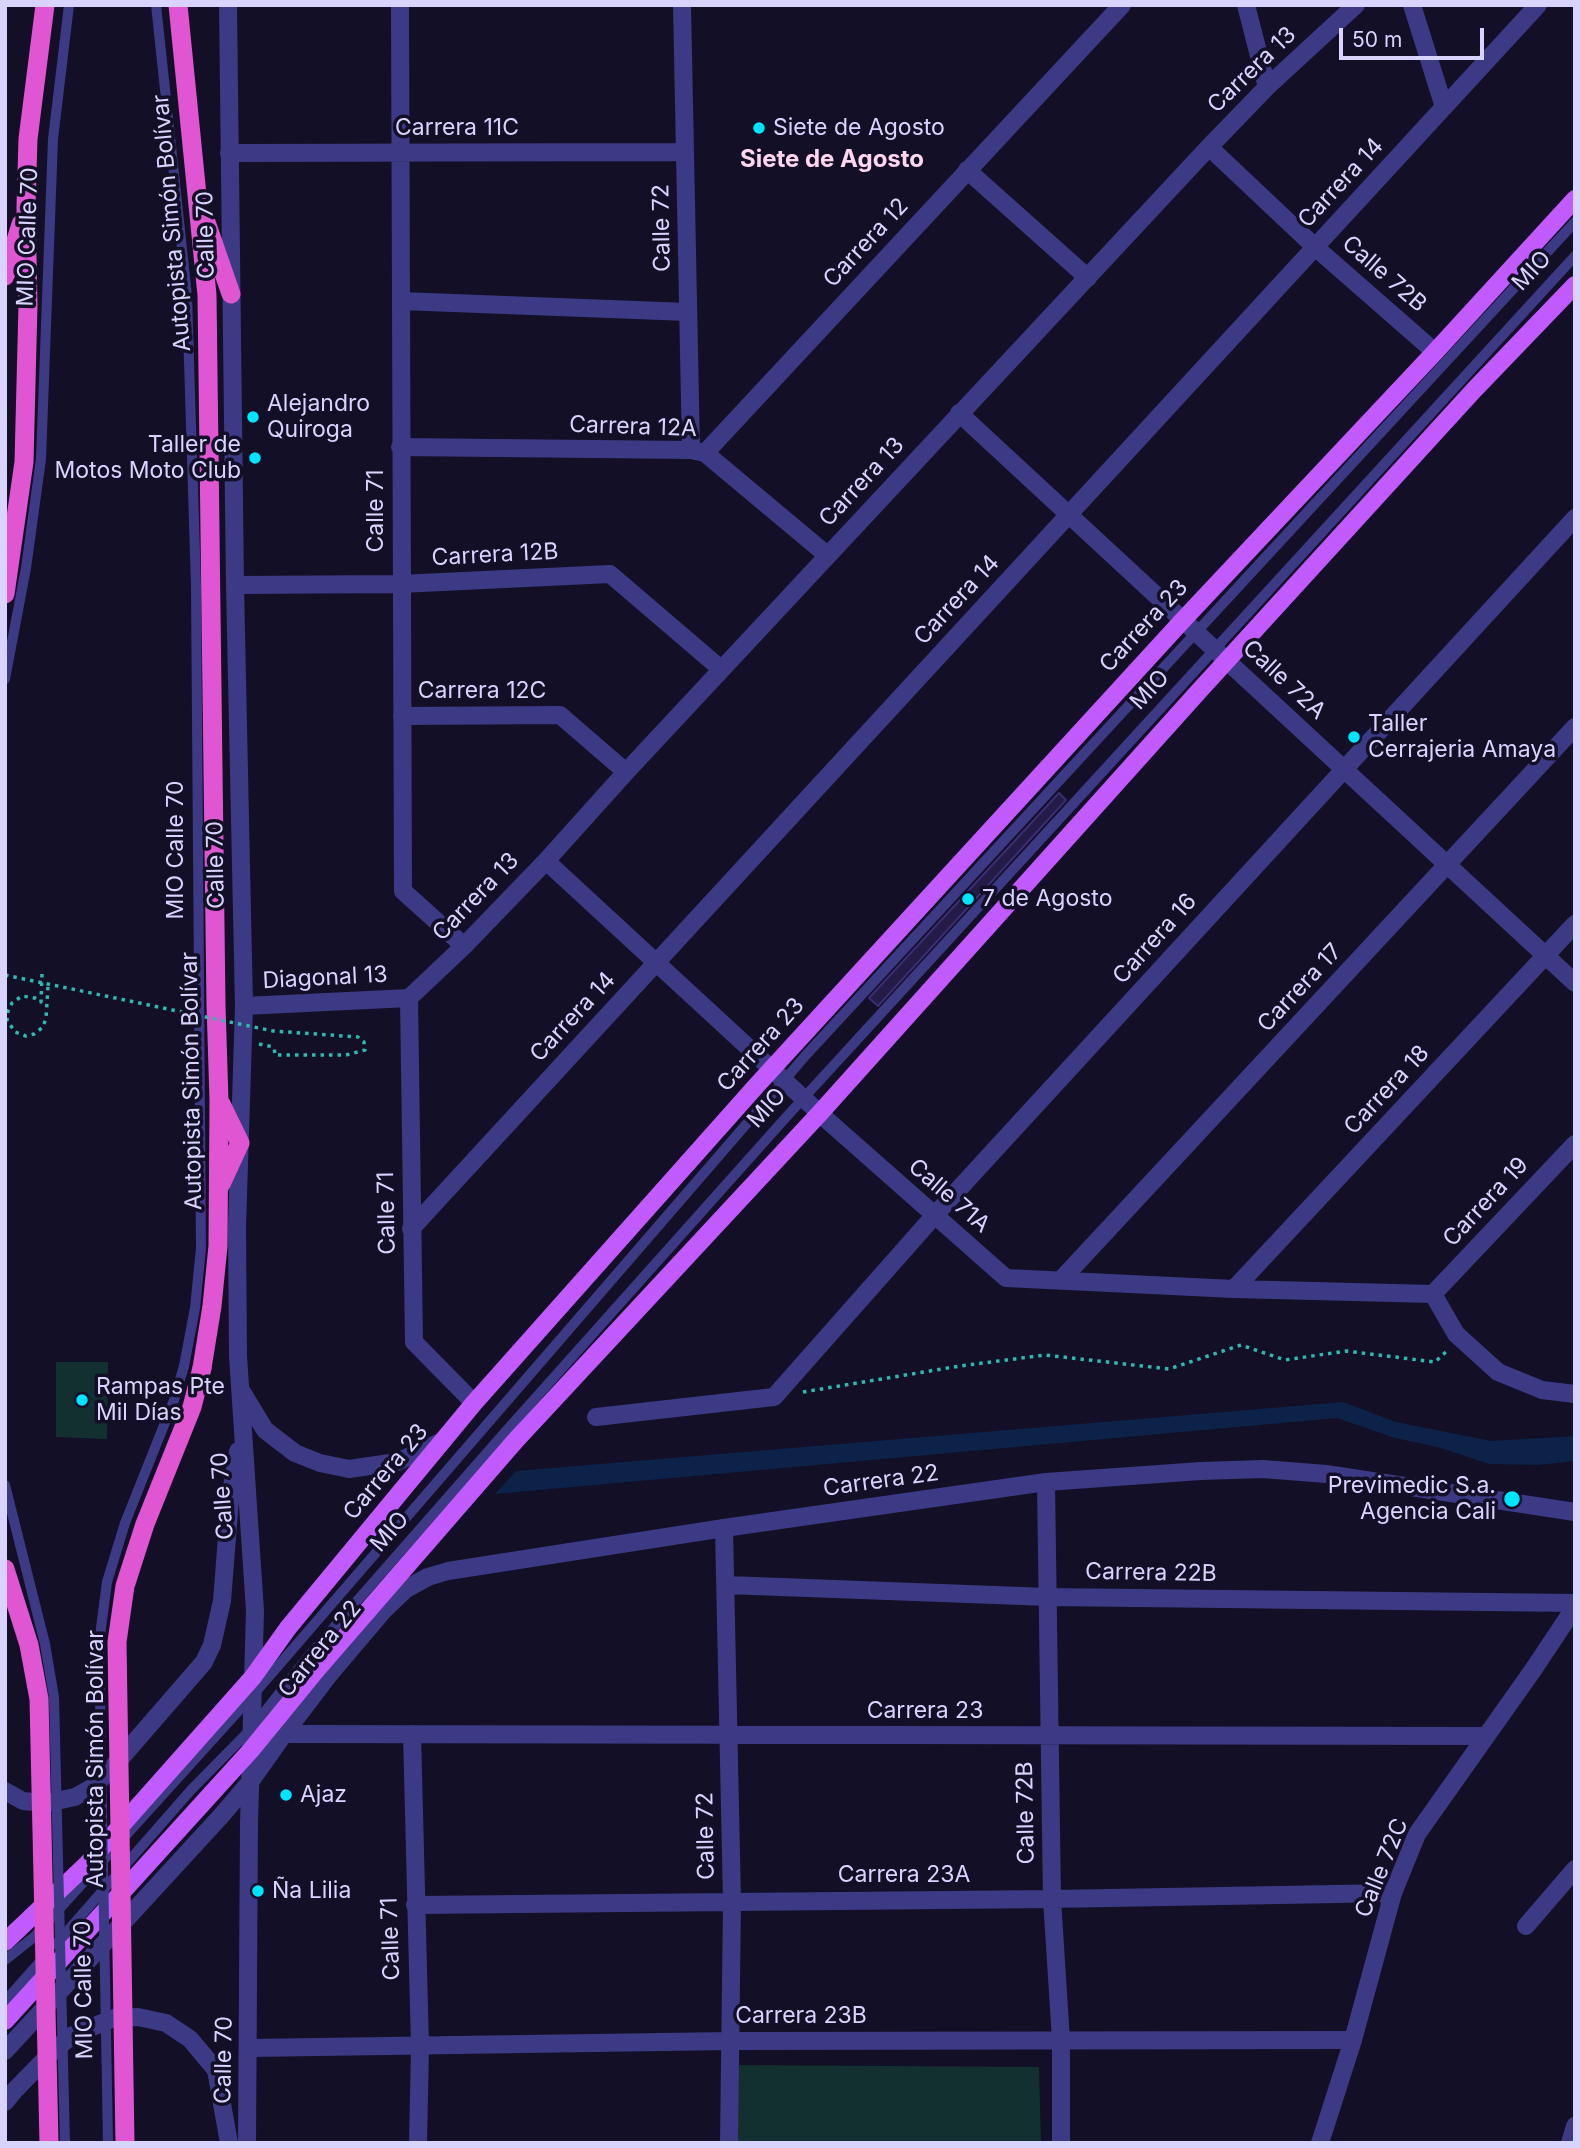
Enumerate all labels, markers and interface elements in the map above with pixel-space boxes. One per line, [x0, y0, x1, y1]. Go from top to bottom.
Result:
scale bar [1342, 14, 1487, 58]
street label: Carrera 13 [1202, 21, 1302, 119]
text: 50 m [1352, 27, 1402, 52]
street label: Autopista Simón Bolívar [147, 93, 197, 353]
street label: Carrera 11C [395, 114, 519, 142]
place label: Siete de Agosto [773, 114, 945, 142]
marker: Siete de Agosto [751, 120, 767, 136]
street label: Carrera 14 [1292, 132, 1390, 234]
district label: Siete de Agosto [740, 146, 924, 174]
street label: MIO Calle 70 [12, 167, 44, 307]
street label: Calle 72 [647, 184, 677, 272]
street label: Calle 70 [191, 191, 221, 279]
street label: Carrera 12 [818, 193, 914, 293]
street label: Calle 72B [1336, 230, 1432, 318]
street label: MIO [1507, 245, 1557, 297]
place label: Alejandro Quiroga [267, 390, 370, 444]
marker: Alejandro Quiroga [245, 409, 261, 425]
street label: Carrera 12A [569, 411, 697, 443]
place label: Taller de Motos Moto Club [55, 431, 241, 485]
street label: Carrera 13 [814, 432, 910, 532]
marker: Taller de Motos Moto Club [247, 450, 263, 466]
street label: Calle 71 [362, 469, 390, 553]
street label: Carrera 12B [431, 538, 559, 572]
street label: Carrera 14 [908, 549, 1006, 651]
street label: Carrera 23 [1094, 574, 1194, 678]
street label: Calle 72A [1237, 635, 1331, 725]
street label: MIO [1125, 664, 1175, 716]
street label: Carrera 12C [418, 677, 546, 705]
place label: Taller Cerrajeria Amaya [1368, 710, 1556, 764]
marker: Taller Cerrajeria Amaya [1346, 729, 1362, 745]
street label: MIO Calle 70 [162, 781, 190, 919]
street label: Calle 70 [201, 821, 231, 909]
street label: Carrera 13 [427, 847, 525, 947]
place label: 7 de Agosto [982, 885, 1112, 913]
street label: Carrera 16 [1107, 888, 1203, 990]
marker: 7 de Agosto [960, 891, 976, 907]
street label: Carrera 17 [1252, 938, 1348, 1038]
street label: Autopista Simón Bolívar [176, 952, 208, 1210]
street label: Diagonal 13 [262, 961, 388, 995]
street label: Carrera 14 [524, 966, 622, 1068]
street label: Carrera 23 [712, 992, 810, 1098]
street label: Carrera 18 [1339, 1040, 1435, 1140]
street label: MIO [742, 1082, 792, 1134]
street label: Carrera 19 [1438, 1152, 1534, 1252]
street label: Calle 71A [903, 1153, 995, 1239]
street label: Calle 71 [372, 1171, 402, 1255]
place label: Rampas Pte Mil Días [96, 1373, 225, 1427]
marker: Rampas Pte Mil Días [74, 1392, 90, 1408]
street label: Carrera 23 [338, 1418, 434, 1526]
street label: Calle 70 [206, 1451, 240, 1541]
street label: Carrera 22 [821, 1459, 941, 1503]
place label: Previmedic S.a. Agencia Cali [1328, 1472, 1496, 1526]
marker: Previmedic S.a. Agencia Cali [1502, 1489, 1522, 1509]
street label: MIO [365, 1506, 415, 1558]
street label: Carrera 22B [1085, 1558, 1217, 1588]
street label: Carrera 22 [273, 1595, 367, 1703]
street label: Autopista Simón Bolívar [82, 1630, 110, 1888]
street label: Carrera 23 [867, 1697, 983, 1725]
street label: Calle 72B [1011, 1761, 1041, 1865]
place label: Ajaz [300, 1781, 347, 1809]
marker: Ajaz [278, 1787, 294, 1803]
street label: Calle 72 [691, 1792, 721, 1880]
street label: Calle 72C [1350, 1814, 1414, 1922]
street label: Carrera 23A [838, 1861, 970, 1889]
place label: Ña Lilia [272, 1877, 351, 1905]
marker: Ña Lilia [250, 1883, 266, 1899]
street label: Calle 71 [376, 1897, 406, 1981]
street label: MIO Calle 70 [69, 1920, 99, 2060]
street label: Carrera 23B [735, 2002, 867, 2030]
street label: Calle 70 [209, 2016, 239, 2104]

